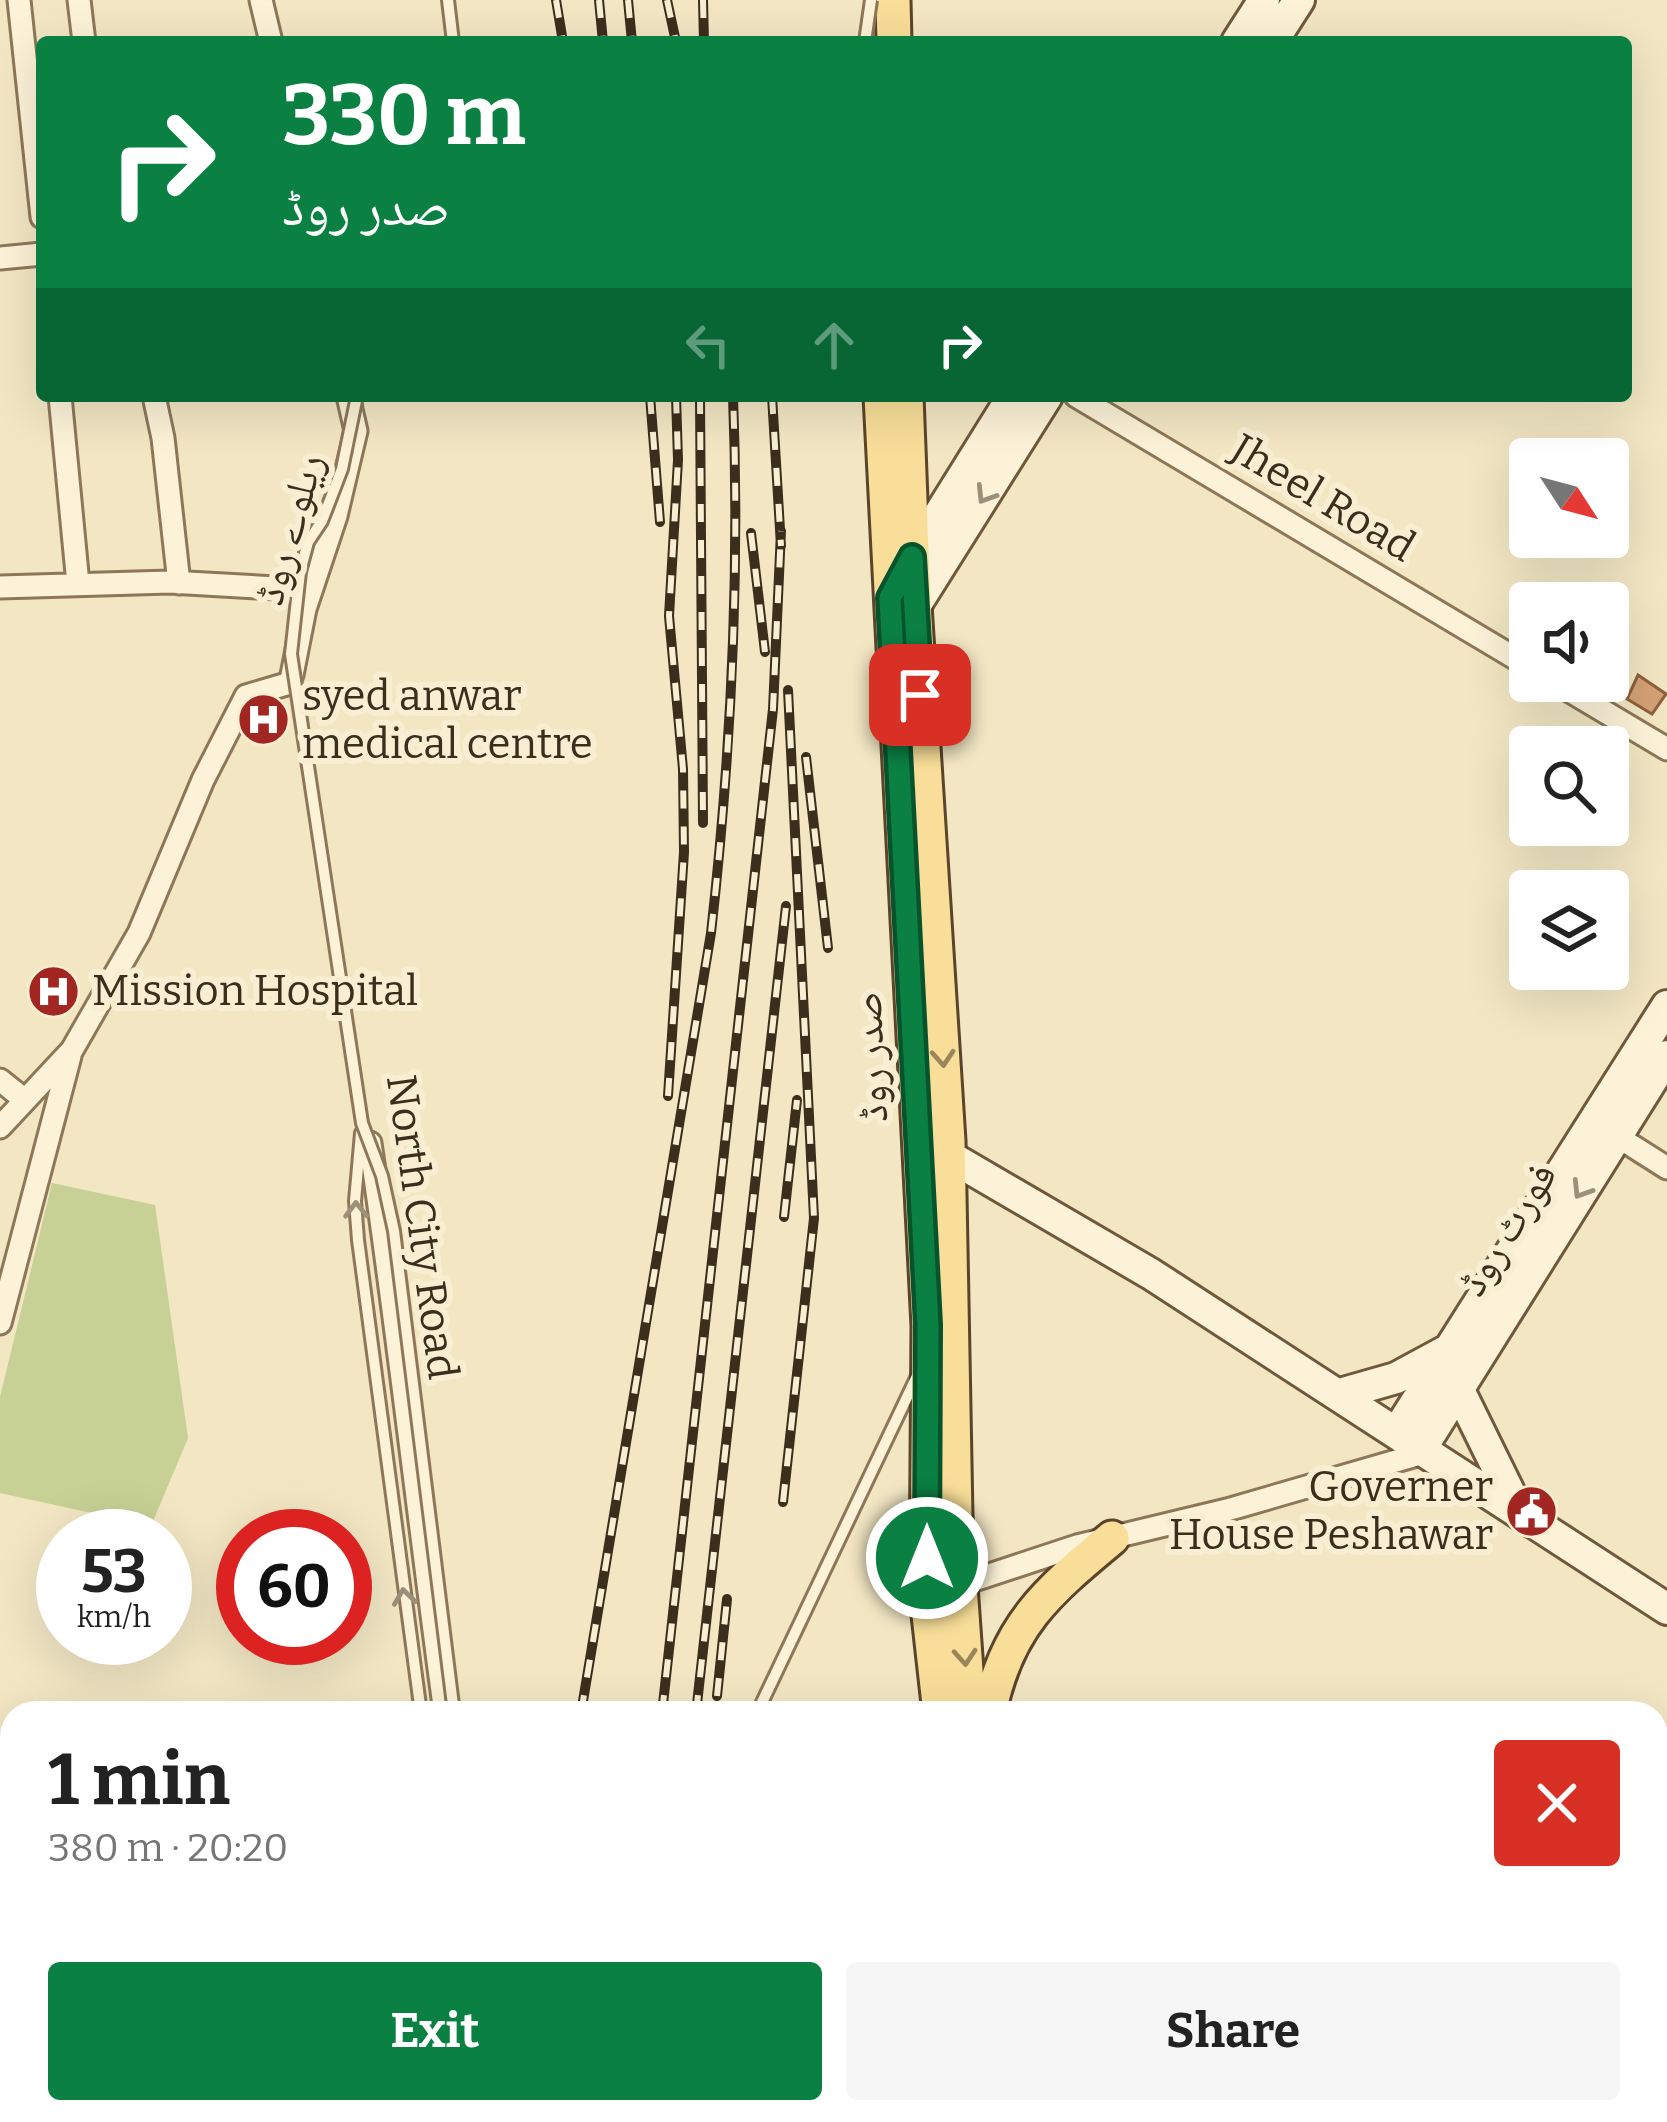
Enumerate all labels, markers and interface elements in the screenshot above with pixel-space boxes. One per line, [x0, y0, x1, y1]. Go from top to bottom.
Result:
text: 330 m [282, 65, 526, 166]
icon: right [84, 84, 240, 240]
text: صدر روڈ [282, 175, 450, 239]
icon: left [675, 312, 741, 378]
icon: ahead [801, 312, 867, 378]
icon: right [927, 312, 993, 378]
street label: Jheel Road [1221, 423, 1424, 572]
north arrow [1509, 438, 1629, 558]
map controls [1509, 438, 1629, 990]
street label: ریلوے روڈ [244, 448, 334, 610]
one-way arrow [977, 481, 999, 503]
button: sound [1509, 582, 1629, 702]
pin [869, 644, 971, 746]
icon: arrive [887, 662, 953, 728]
place label: syed anwar medical centre [302, 671, 593, 769]
hospital icon: syed anwar medical centre [235, 692, 291, 748]
button: search [1509, 726, 1629, 846]
button: layers [1509, 870, 1629, 990]
hospital icon: Mission Hospital [25, 963, 81, 1019]
place label: Mission Hospital [92, 966, 418, 1016]
street label: صدر روڈ [842, 990, 898, 1124]
one-way arrow [930, 1049, 956, 1068]
street label: North City Road [376, 1071, 468, 1383]
street label: فورٹ روڈ [1447, 1153, 1567, 1305]
one-way arrow [1573, 1177, 1595, 1199]
one-way arrow [344, 1200, 370, 1219]
place label: Governer House Peshawar [1169, 1462, 1493, 1560]
public building icon: Governer House Peshawar [1504, 1483, 1560, 1539]
position arrow [864, 1495, 990, 1621]
speed limit sign: 60 [216, 1509, 372, 1665]
text: 53 [81, 1536, 147, 1608]
one-way arrow [392, 1587, 418, 1607]
text: km/h [77, 1599, 151, 1635]
one-way arrow [951, 1648, 977, 1667]
text: 1 min [48, 1737, 230, 1823]
button: close [1494, 1740, 1620, 1866]
text: 380 m · 20:20 [48, 1825, 288, 1871]
button: Exit [48, 1962, 822, 2100]
button: Share [846, 1962, 1620, 2100]

